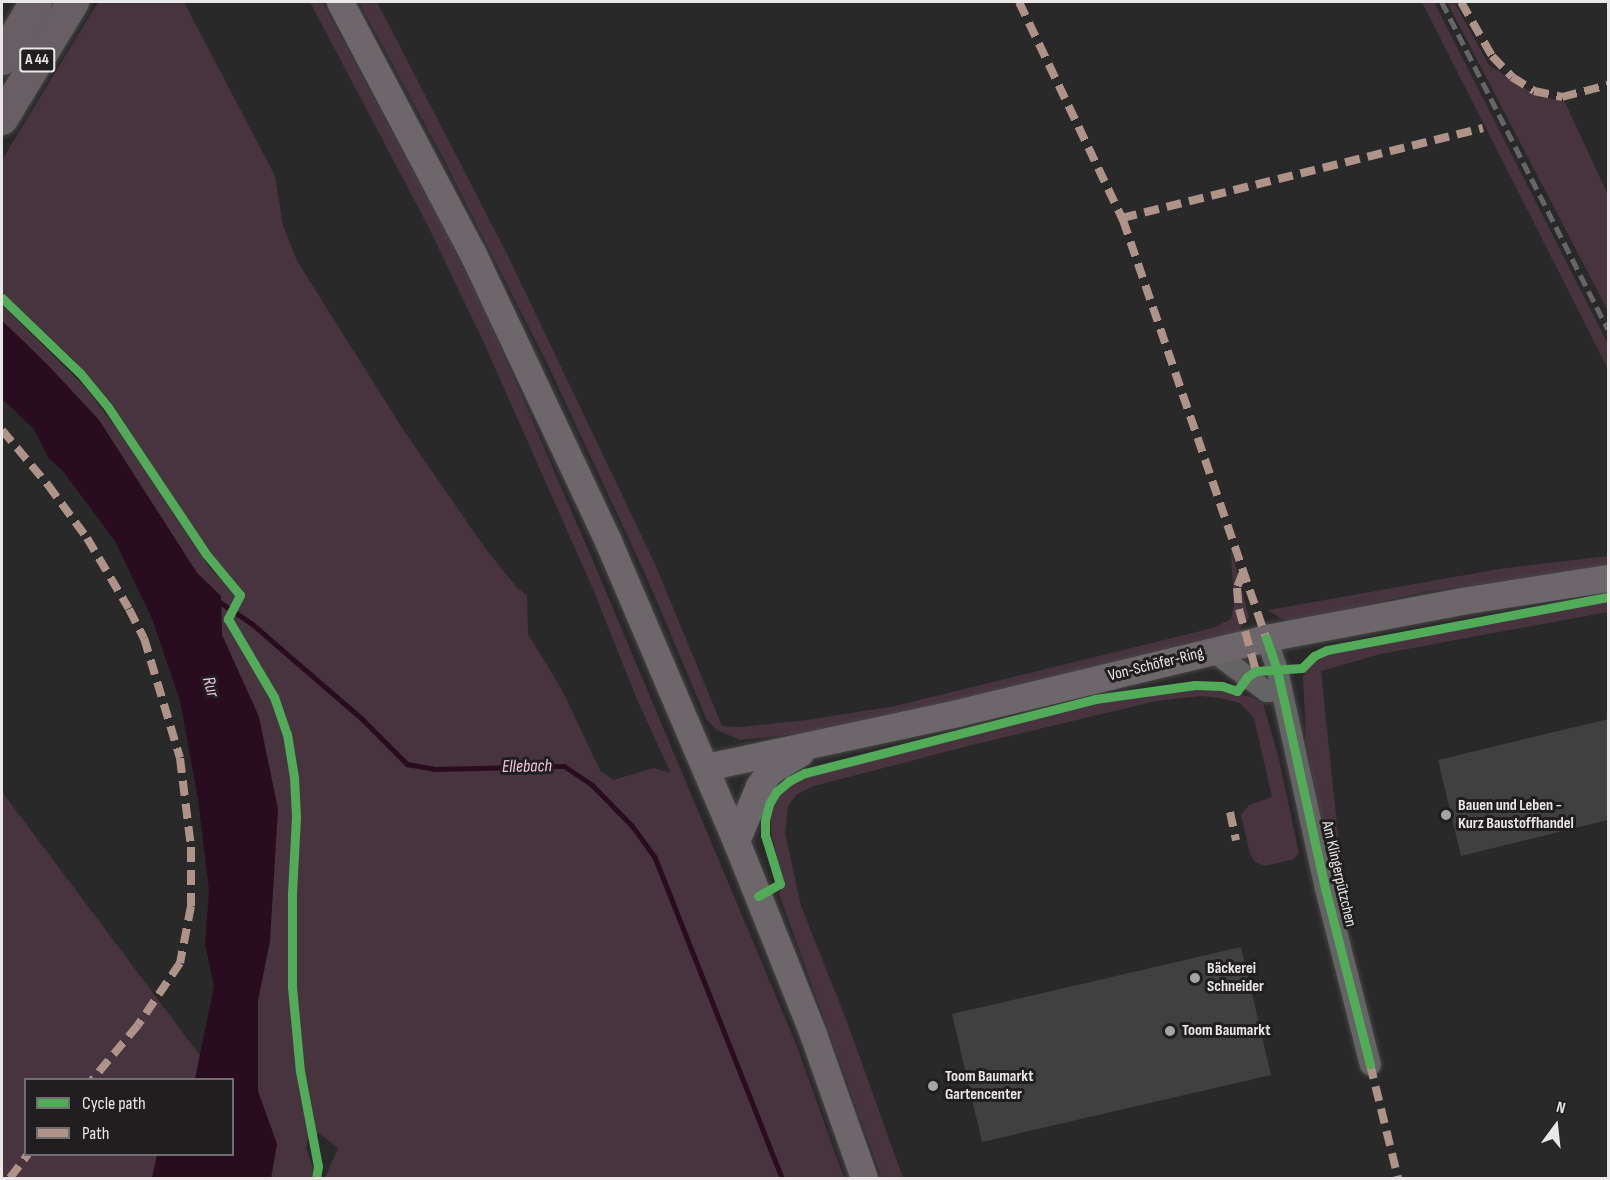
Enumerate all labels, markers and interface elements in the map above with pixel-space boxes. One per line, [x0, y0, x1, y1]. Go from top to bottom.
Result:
road number: A 44 [19, 48, 55, 72]
street label: Von-Schöfer-Ring [1106, 644, 1206, 686]
water label: Rur [197, 674, 223, 700]
water label: Ellebach [502, 756, 552, 778]
place label: Bauen und Leben - Kurz Baustoffhandel [1458, 796, 1574, 834]
marker: Bauen und Leben - Kurz Baustoffhandel [1439, 808, 1453, 822]
street label: Am Klingerpützchen [1316, 819, 1360, 929]
place label: Bäckerei Schneider [1207, 959, 1264, 997]
marker: Bäckerei Schneider [1188, 971, 1202, 985]
place label: Toom Baumarkt [1182, 1021, 1270, 1041]
marker: Toom Baumarkt [1163, 1024, 1177, 1038]
place label: Toom Baumarkt Gartencenter [945, 1067, 1033, 1105]
legend [24, 1078, 234, 1156]
marker: Toom Baumarkt Gartencenter [926, 1079, 940, 1093]
text: Cycle path [82, 1093, 146, 1114]
north arrow [1526, 1096, 1586, 1156]
text: N [1554, 1098, 1567, 1118]
text: Path [82, 1123, 110, 1144]

